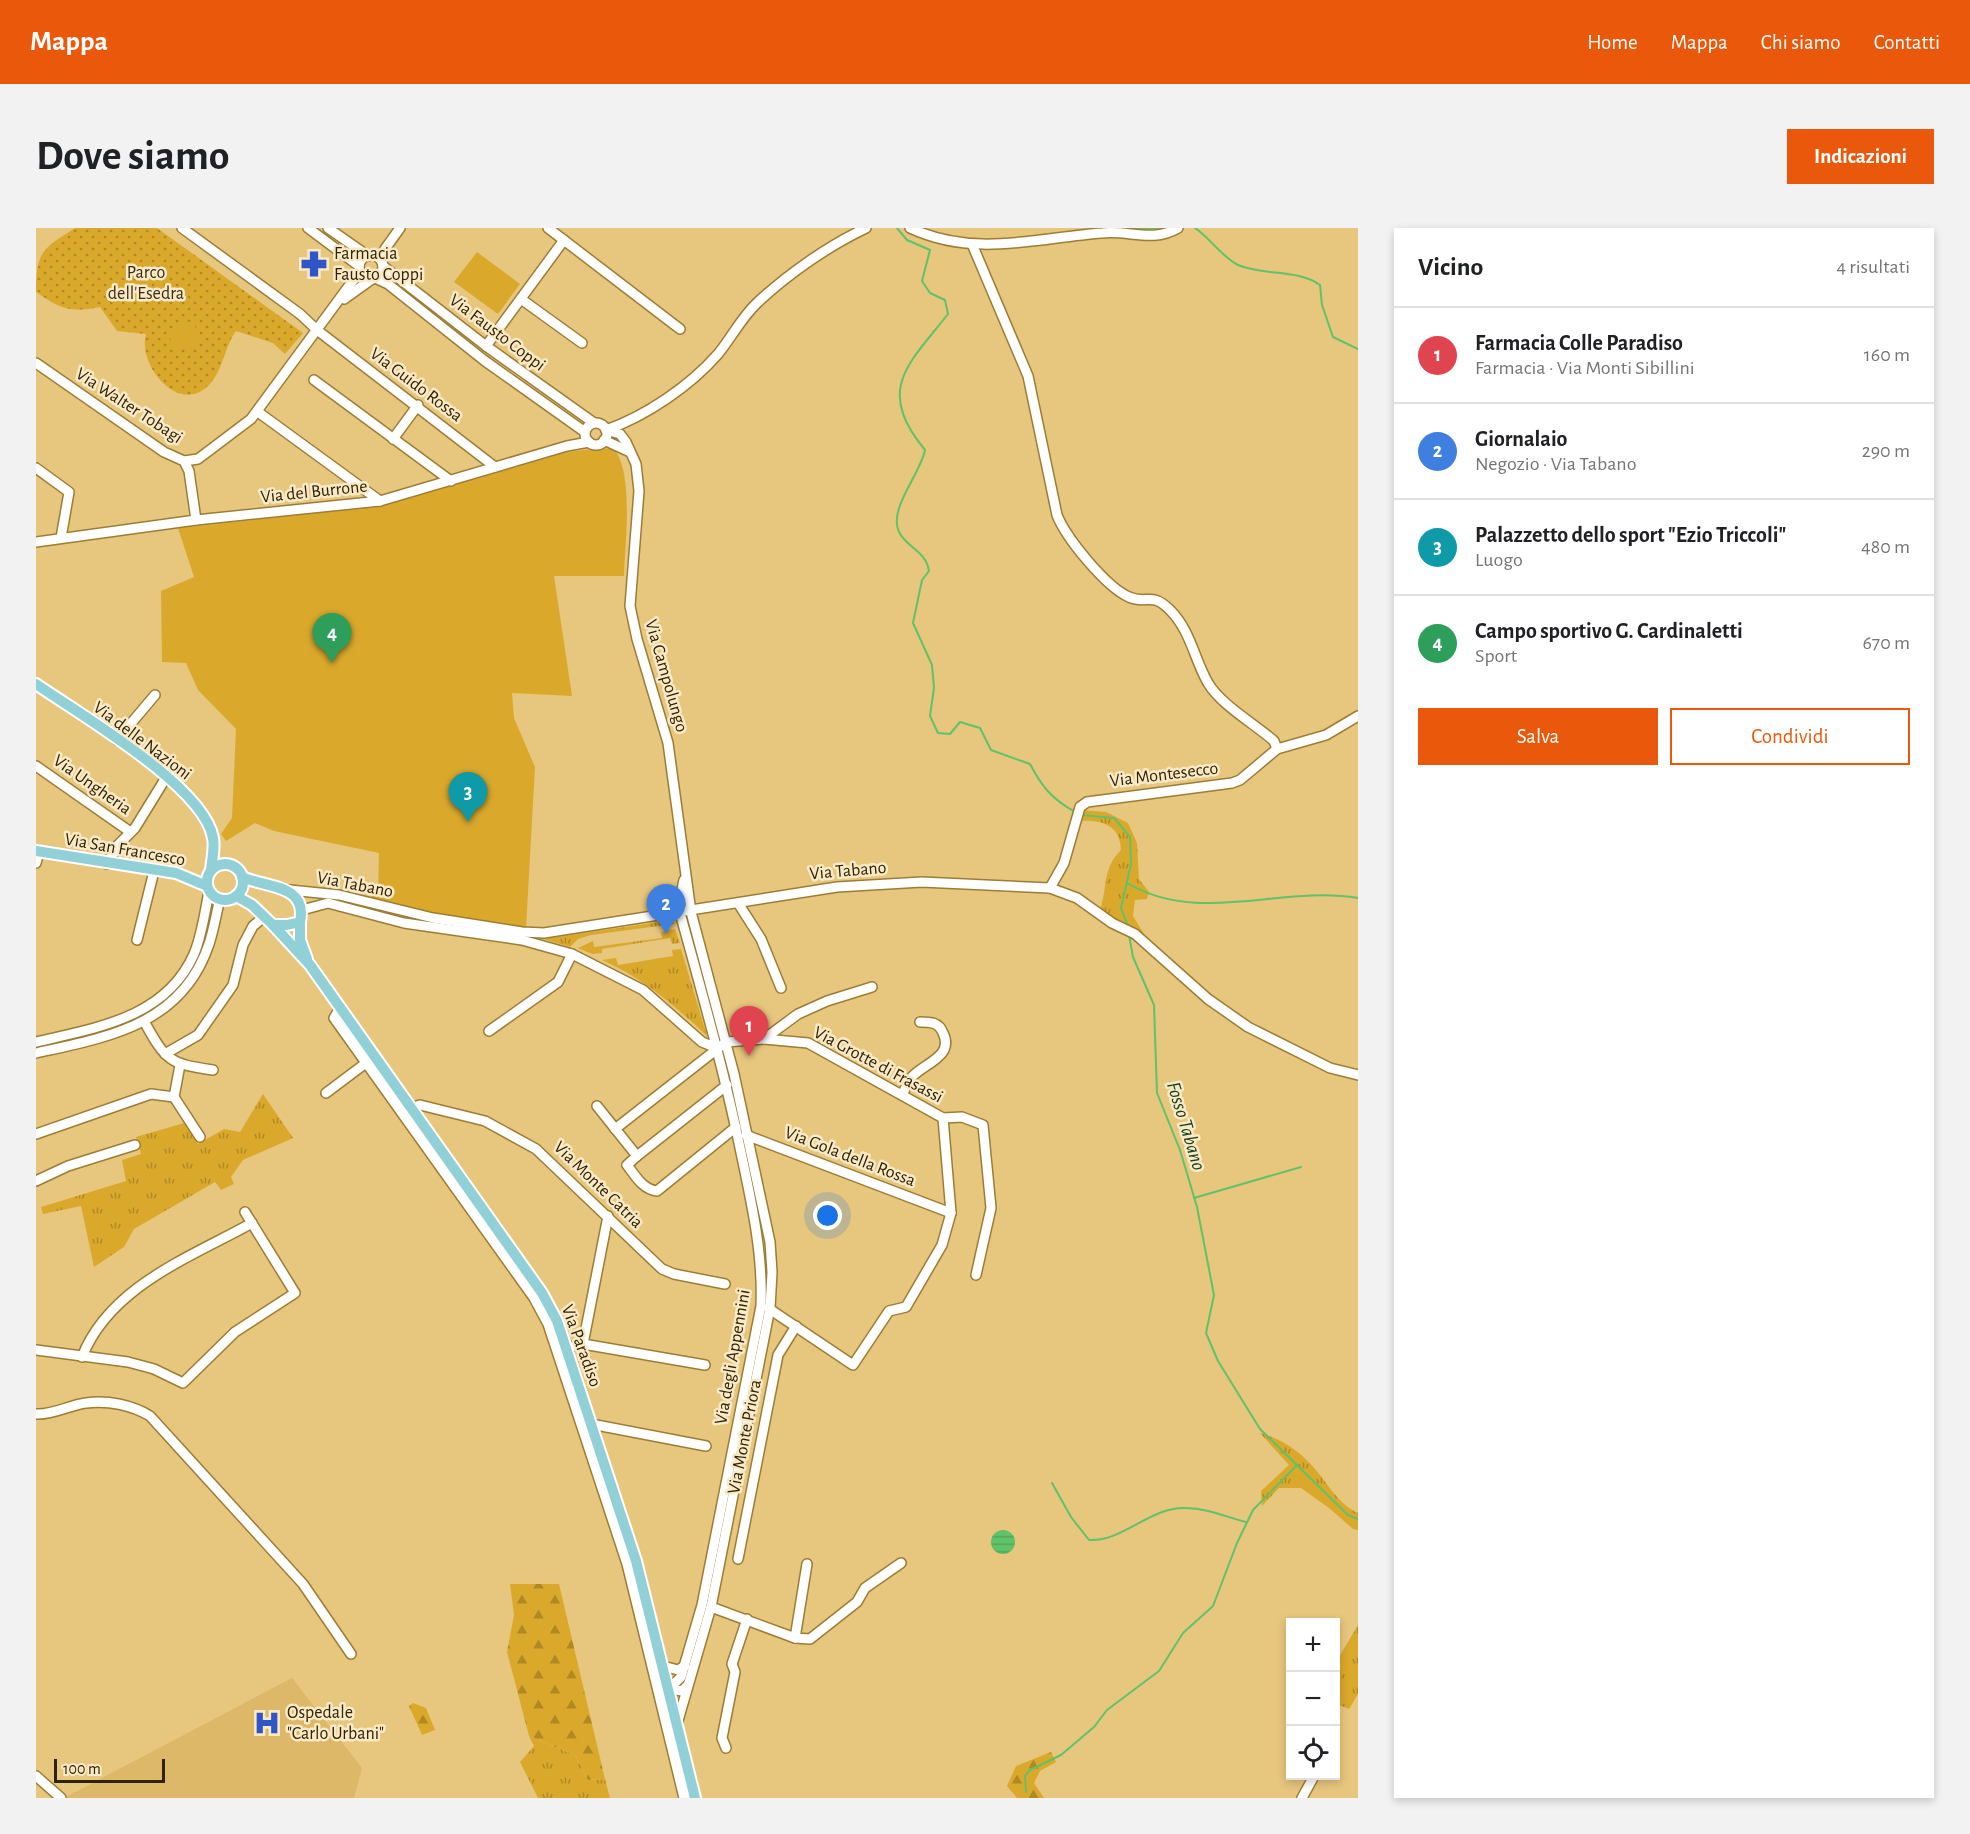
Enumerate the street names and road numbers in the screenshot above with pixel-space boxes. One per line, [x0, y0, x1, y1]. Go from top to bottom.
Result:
street label: Via Fausto Coppi [446, 291, 548, 375]
street label: Via Guido Rossa [366, 344, 466, 426]
street label: Via Walter Tobagi [72, 365, 186, 447]
street label: Via del Burrone [260, 477, 368, 507]
street label: Via Campolungo [641, 618, 691, 734]
street label: Via delle Nazioni [90, 698, 194, 784]
street label: Via Ungheria [50, 752, 134, 818]
street label: Via Montesecco [1109, 759, 1219, 791]
street label: Via San Francesco [63, 831, 187, 869]
street label: Via Tabano [809, 859, 887, 883]
street label: Via Tabano [315, 869, 395, 901]
street label: Via Grotte di Frasassi [810, 1023, 946, 1107]
street label: Via Gola della Rossa [782, 1124, 918, 1190]
street label: Via Monte Catria [550, 1138, 646, 1232]
street label: Via degli Appennini [712, 1288, 754, 1426]
street label: Via Paradiso [558, 1303, 604, 1390]
street label: Via Monte Priora [725, 1378, 765, 1496]

